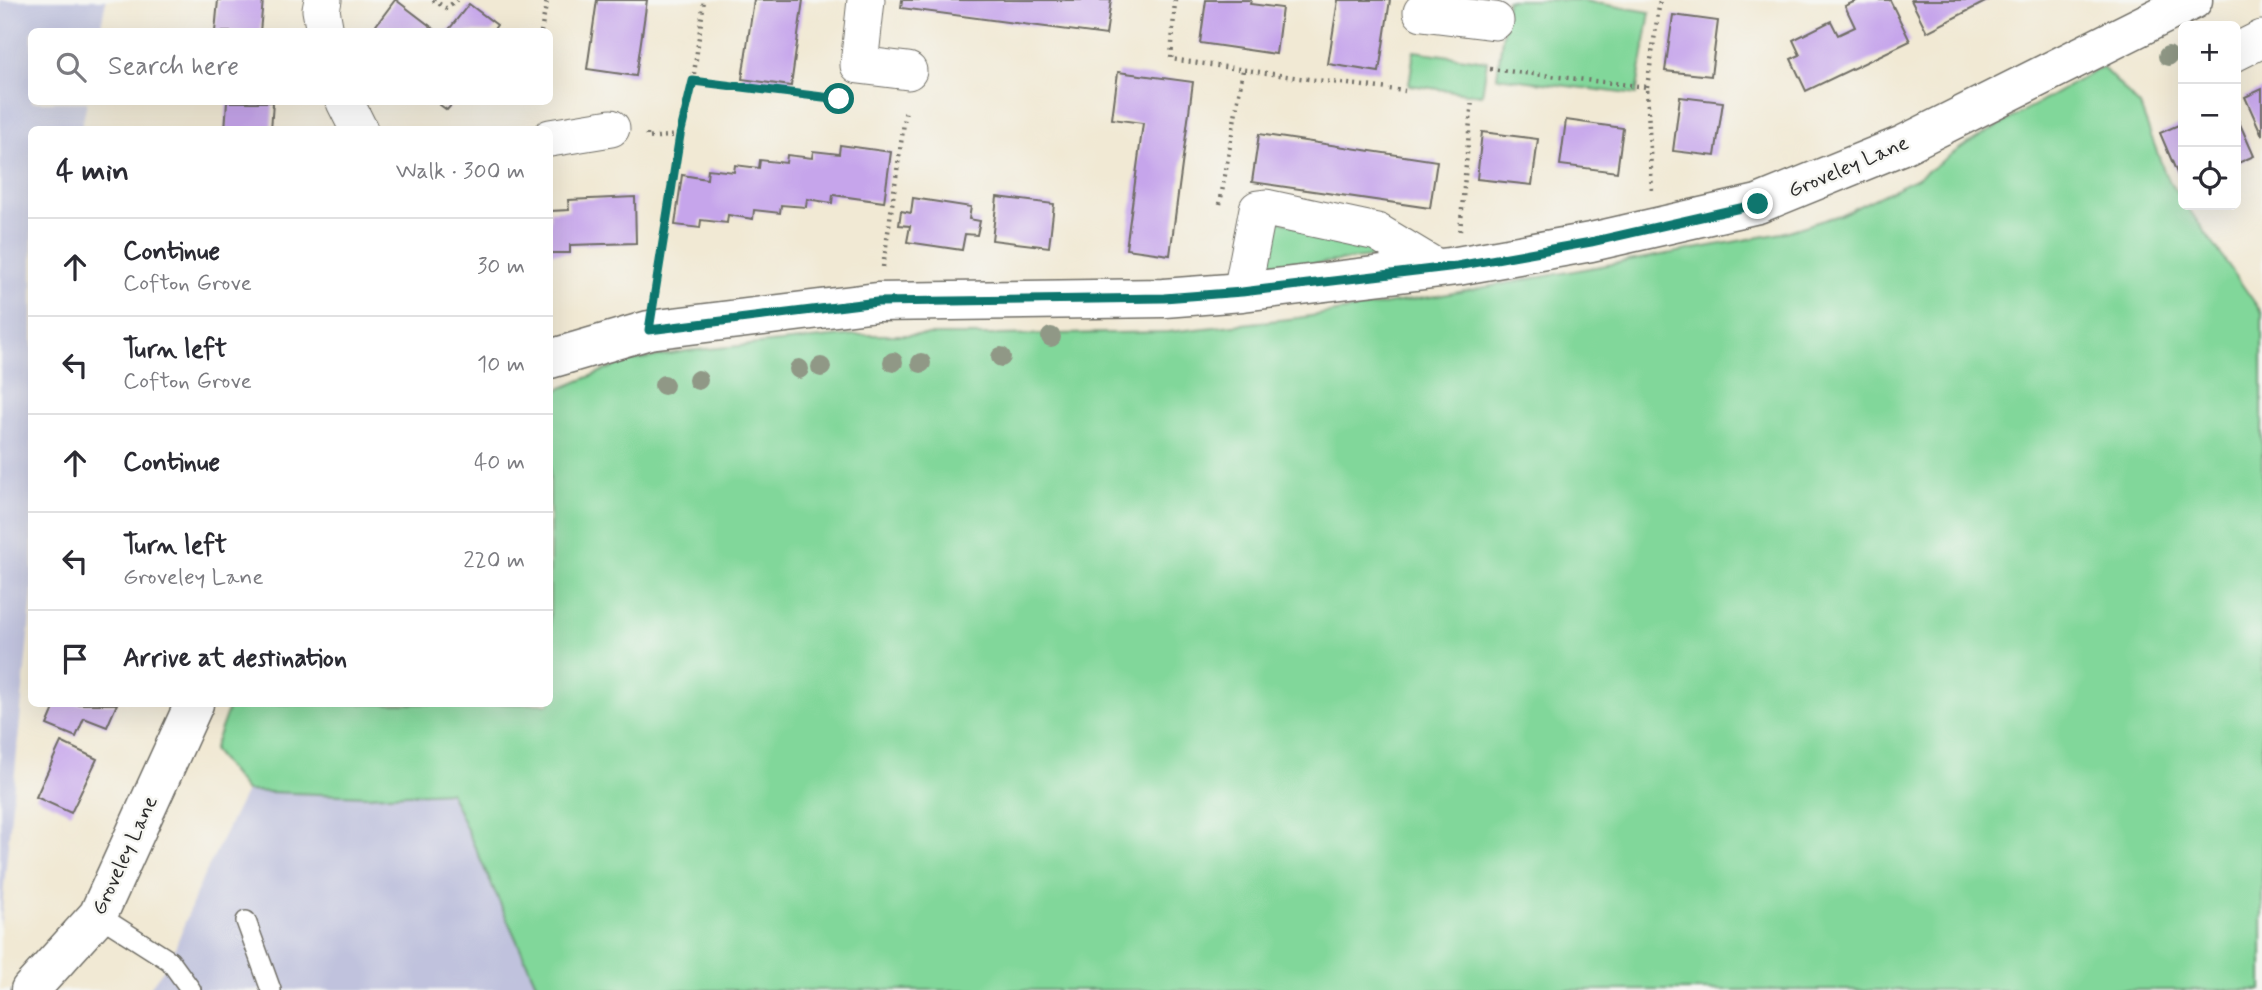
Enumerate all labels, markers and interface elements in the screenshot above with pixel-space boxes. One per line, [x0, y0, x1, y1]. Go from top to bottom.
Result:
map controls [2178, 21, 2241, 210]
button: + [2178, 21, 2241, 84]
search box [28, 28, 553, 105]
icon: search [52, 48, 90, 86]
text: Search here [108, 50, 239, 84]
route start [823, 83, 854, 114]
button: − [2178, 84, 2241, 147]
street label: Groveley Lane [1784, 129, 1913, 205]
button: locate [2178, 147, 2241, 210]
text: 4 min [56, 152, 129, 191]
text: Walk · 300 m [396, 157, 525, 187]
route end [1742, 188, 1773, 219]
text: Continue [123, 235, 220, 269]
icon: ahead [56, 248, 94, 286]
text: 30 m [477, 252, 525, 282]
text: Cofton Grove [123, 269, 252, 299]
text: Turn left [123, 333, 227, 367]
icon: left [56, 346, 94, 384]
text: 10 m [477, 350, 525, 380]
text: Cofton Grove [123, 367, 252, 397]
icon: ahead [56, 444, 94, 482]
text: Continue [123, 446, 220, 480]
text: 40 m [474, 448, 525, 478]
text: Turn left [123, 529, 227, 563]
icon: left [56, 542, 94, 580]
text: 220 m [463, 546, 525, 576]
text: Groveley Lane [123, 563, 264, 593]
icon: arrive [56, 640, 94, 678]
text: Arrive at destination [123, 642, 347, 676]
street label: Groveley Lane [85, 791, 165, 920]

